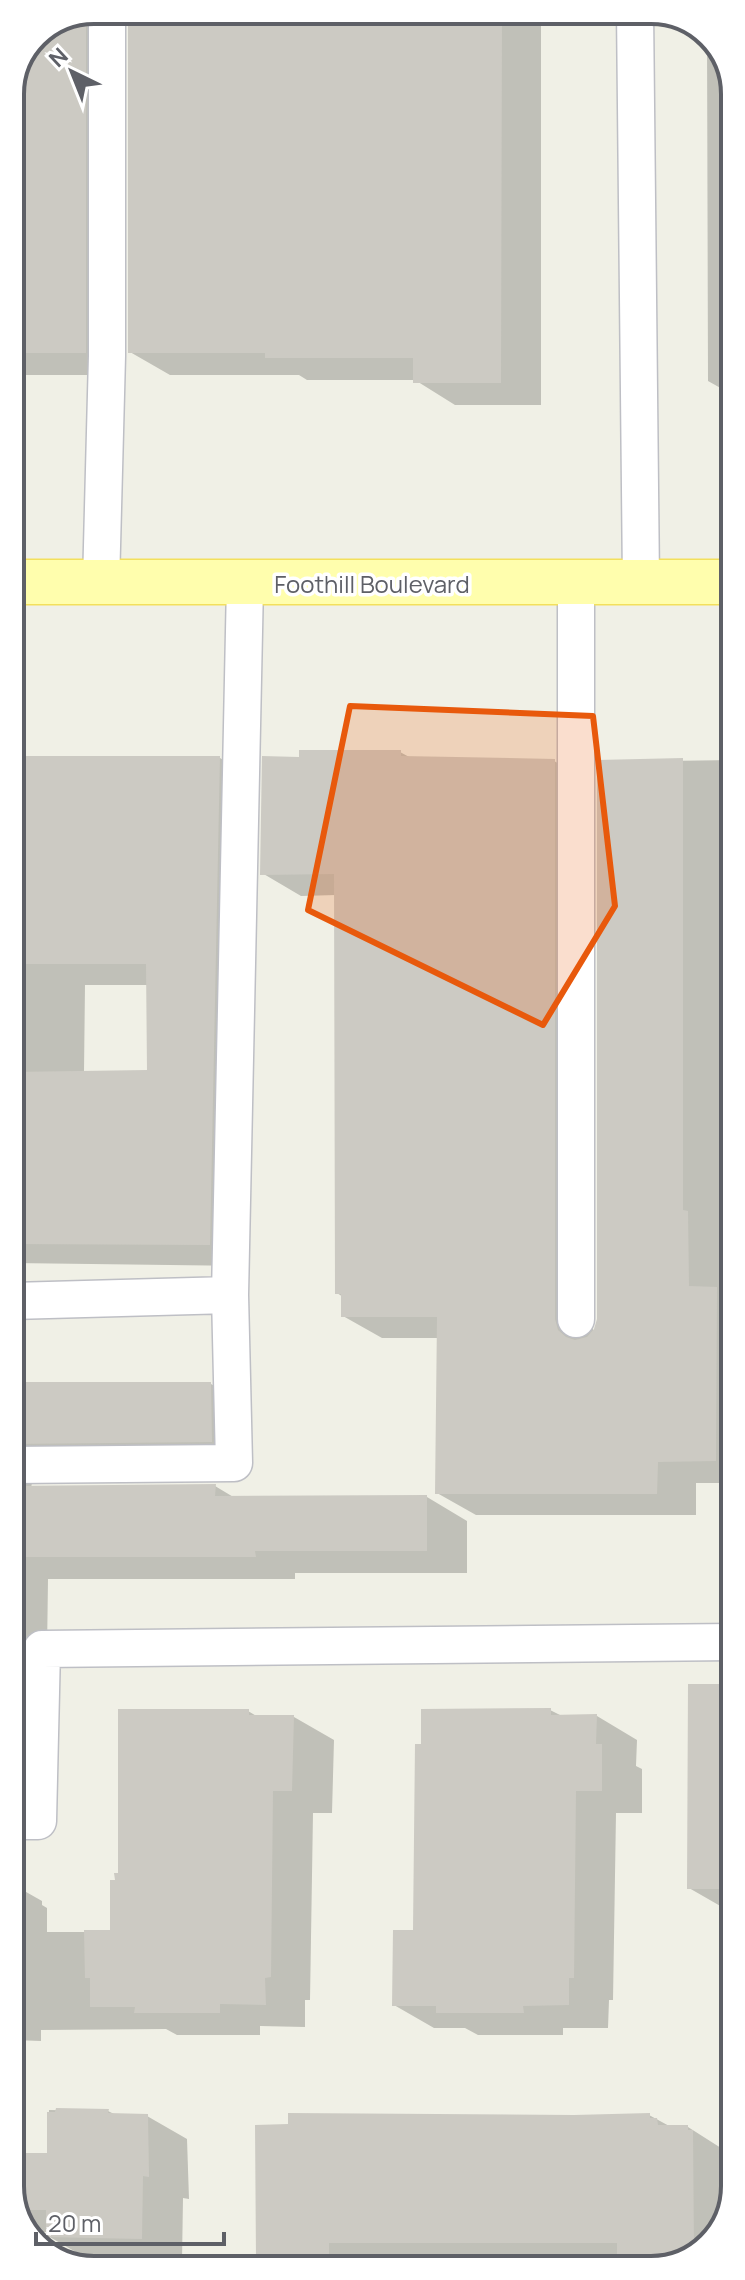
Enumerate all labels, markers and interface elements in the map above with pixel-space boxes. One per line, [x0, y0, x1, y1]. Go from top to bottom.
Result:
north arrow [32, 32, 112, 112]
text: N [42, 41, 74, 74]
street label: Foothill Boulevard [274, 567, 470, 600]
scale bar [36, 2196, 224, 2246]
text: 20 m [48, 2206, 101, 2239]

